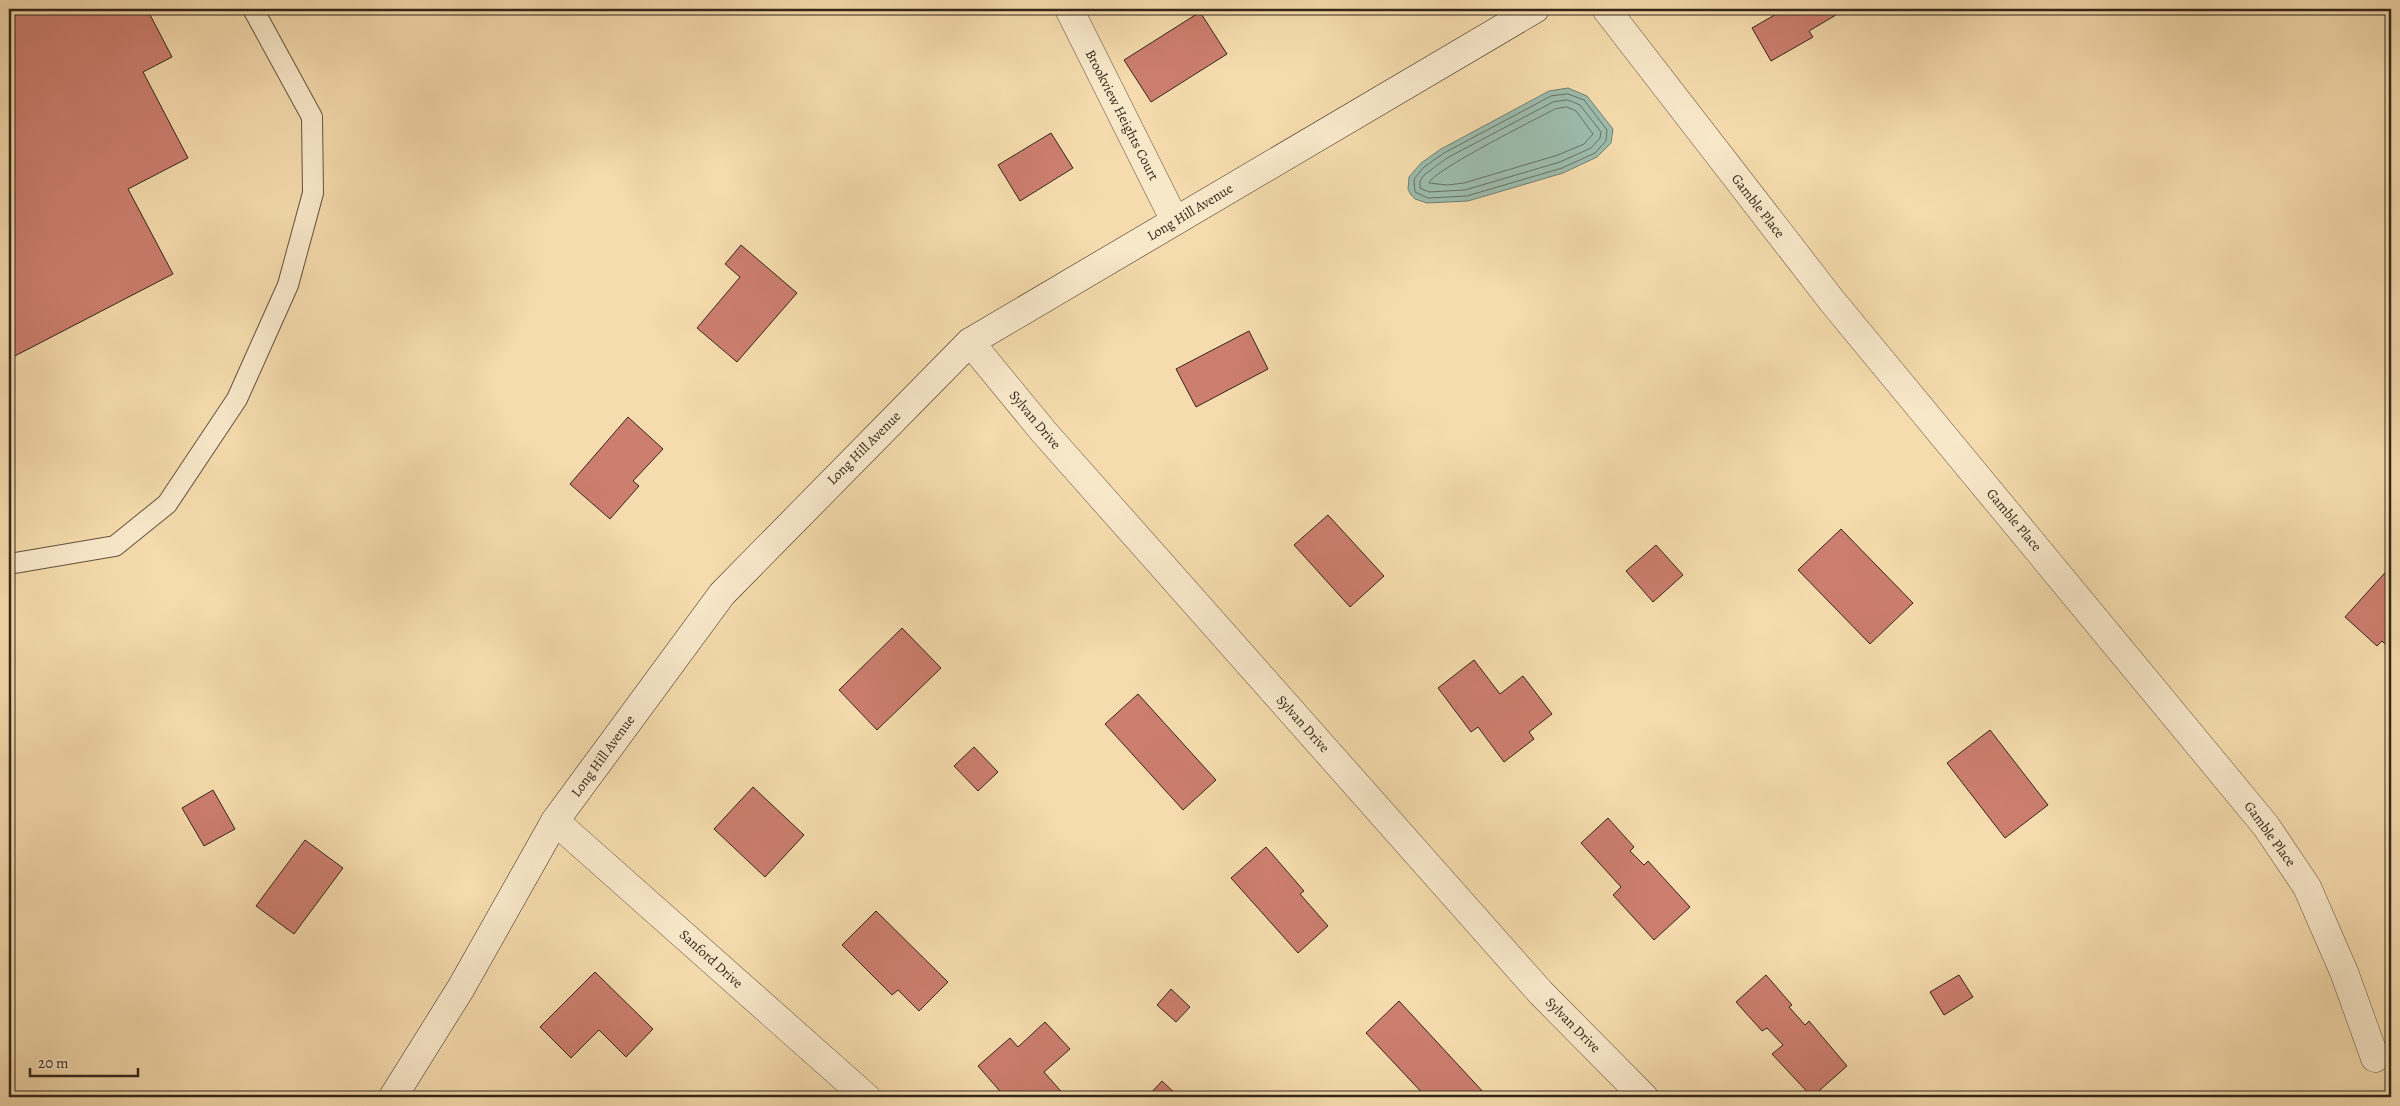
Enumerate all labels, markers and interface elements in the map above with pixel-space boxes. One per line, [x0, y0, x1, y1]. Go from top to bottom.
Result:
street label: Brookview Heights Court [1081, 46, 1163, 184]
street label: Gamble Place [1727, 170, 1789, 242]
street label: Long Hill Avenue [1143, 179, 1237, 245]
street label: Sylvan Drive [1005, 387, 1065, 453]
street label: Long Hill Avenue [823, 407, 905, 489]
street label: Gamble Place [1982, 485, 2046, 555]
street label: Sylvan Drive [1272, 691, 1334, 757]
street label: Long Hill Avenue [567, 711, 639, 801]
street label: Gamble Place [2240, 797, 2300, 871]
street label: Sanford Drive [675, 925, 747, 993]
street label: Sylvan Drive [1541, 993, 1605, 1057]
scale bar [30, 1046, 138, 1078]
text: 20 m [38, 1053, 69, 1073]

